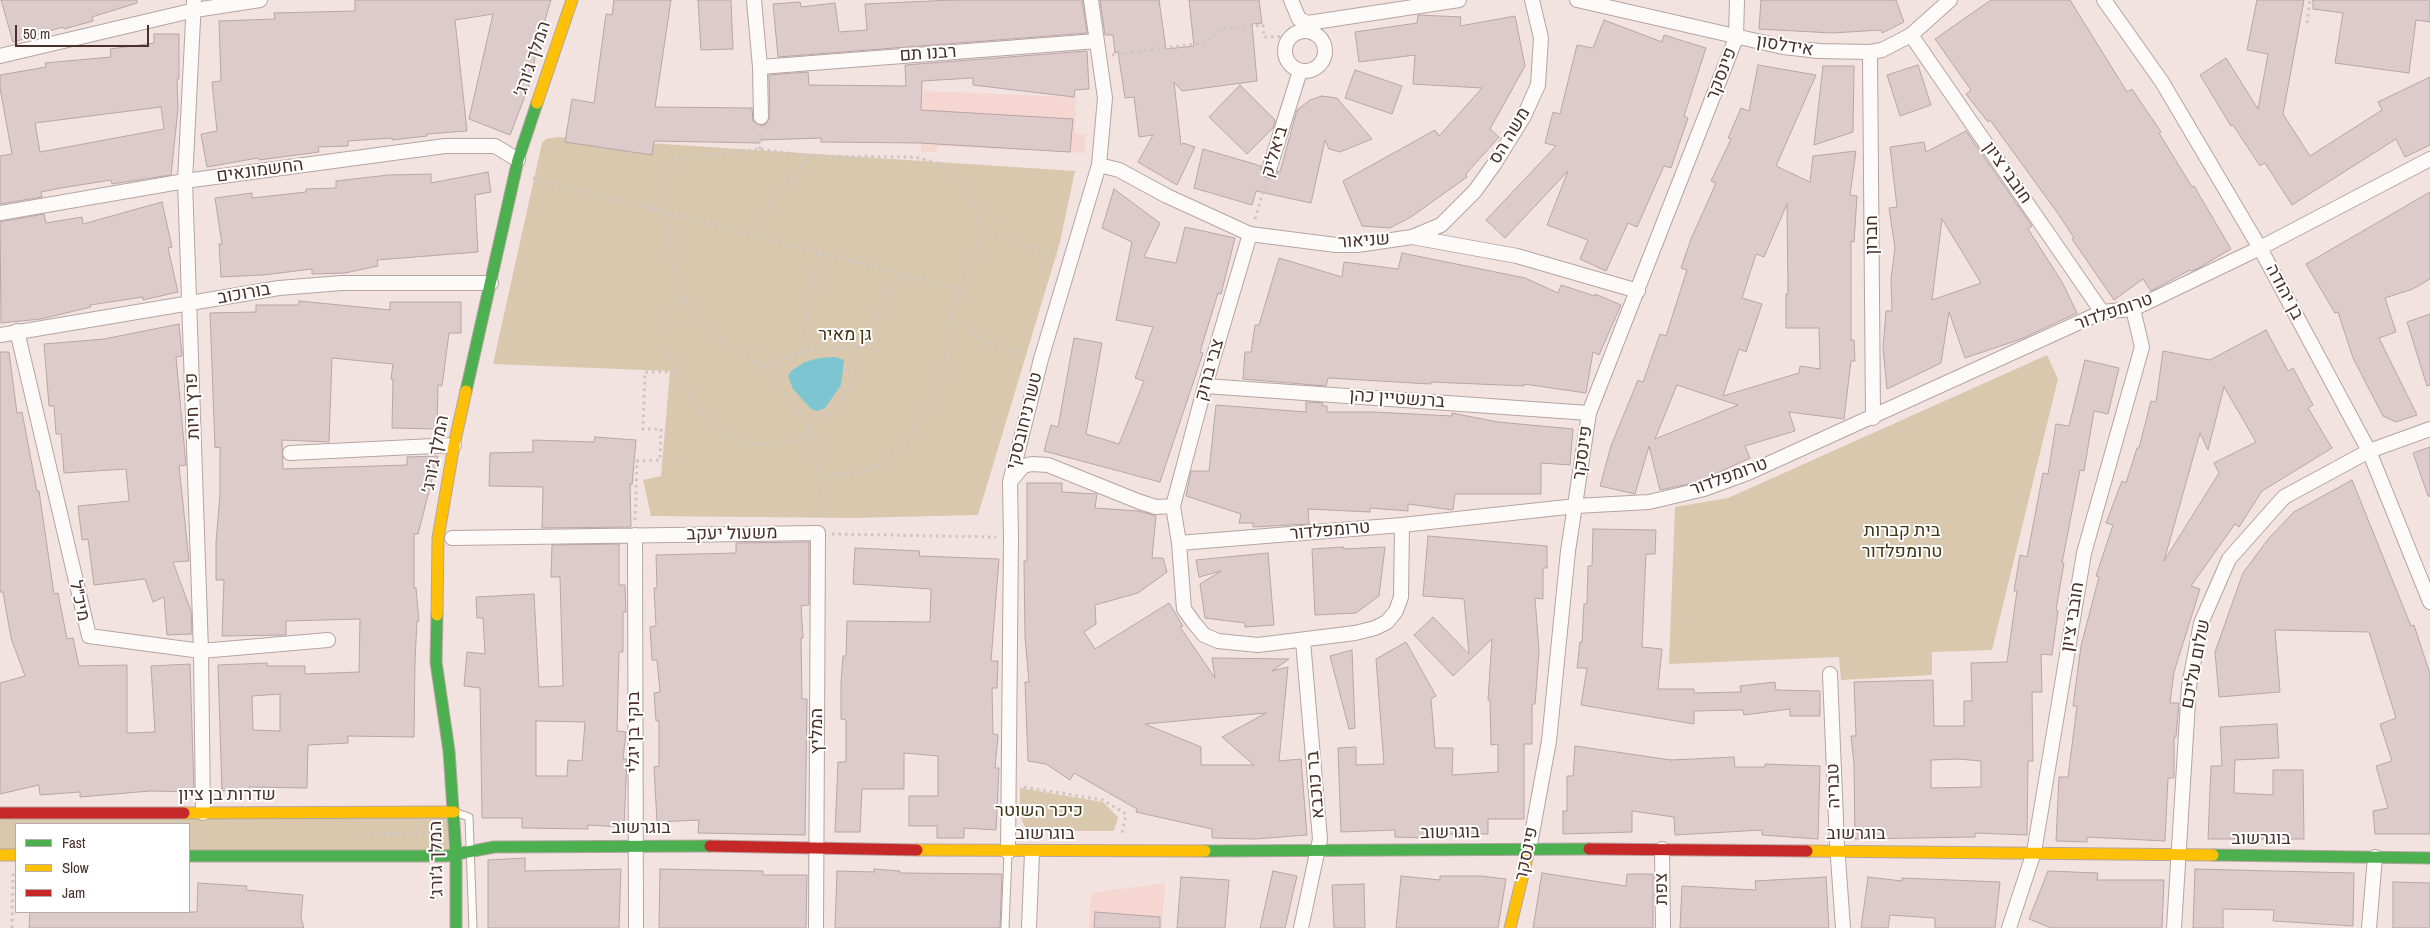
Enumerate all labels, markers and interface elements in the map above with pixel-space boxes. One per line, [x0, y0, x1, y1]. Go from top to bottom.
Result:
scale bar [18, 15, 151, 47]
street label: המלך ג׳ורג׳ [510, 18, 556, 100]
text: 50 m [23, 23, 50, 44]
street label: אידלסון [1755, 31, 1815, 61]
street label: רבנו תם [899, 41, 957, 67]
street label: פינסקר [1702, 45, 1742, 103]
street label: משה הס [1485, 104, 1535, 168]
street label: ביאליק [1257, 124, 1293, 180]
street label: חובבי ציון [1978, 138, 2036, 208]
street label: החשמונאים [215, 154, 305, 188]
street label: חברון [1861, 215, 1883, 255]
street label: שניאור [1337, 228, 1391, 254]
street label: בן יהודה [2260, 260, 2308, 324]
street label: בורוכוב [216, 279, 272, 309]
street label: טרומפלדור [2072, 289, 2156, 335]
park label: גן מאיר [818, 324, 872, 346]
street label: צבי ברוק [1191, 336, 1229, 404]
street label: טשרניחובסקי [1002, 370, 1048, 472]
street label: פרץ חיות [181, 372, 205, 440]
street label: ברנשטיין כהן [1348, 385, 1446, 413]
street label: המלך ג׳ורג׳ [418, 413, 454, 495]
street label: פינסקר [1568, 424, 1598, 482]
street label: טרומפלדור [1687, 453, 1771, 501]
street label: טרומפלדור [1289, 517, 1371, 545]
park label: בית קברות טרומפלדור [1862, 520, 1942, 562]
street label: משעול יעקב [686, 522, 778, 546]
street label: מיכ"ל [64, 579, 94, 623]
street label: חובבי ציון [2057, 581, 2089, 653]
street label: שלום עליכם [2177, 617, 2215, 711]
street label: בוקי בן יגלי [623, 691, 645, 773]
street label: המליץ [806, 708, 828, 754]
street label: בר כוכבא [1302, 750, 1330, 820]
street label: טבריה [1822, 763, 1846, 809]
street label: שדרות בן ציון [178, 784, 276, 806]
park label: כיכר השוטר [995, 800, 1083, 822]
street label: בוגרשוב [611, 817, 671, 839]
street label: המלך ג׳ורג׳ [426, 821, 448, 899]
street label: בוגרשוב [1420, 822, 1480, 844]
legend [15, 823, 190, 913]
street label: בוגרשוב [1015, 823, 1075, 845]
street label: בוגרשוב [1826, 823, 1886, 845]
street label: פינסקר [1511, 825, 1543, 883]
street label: בוגרשוב [2231, 828, 2291, 850]
text: Fast [62, 832, 85, 853]
text: Slow [62, 857, 89, 878]
street label: צפת [1651, 873, 1673, 905]
text: Jam [62, 882, 85, 903]

